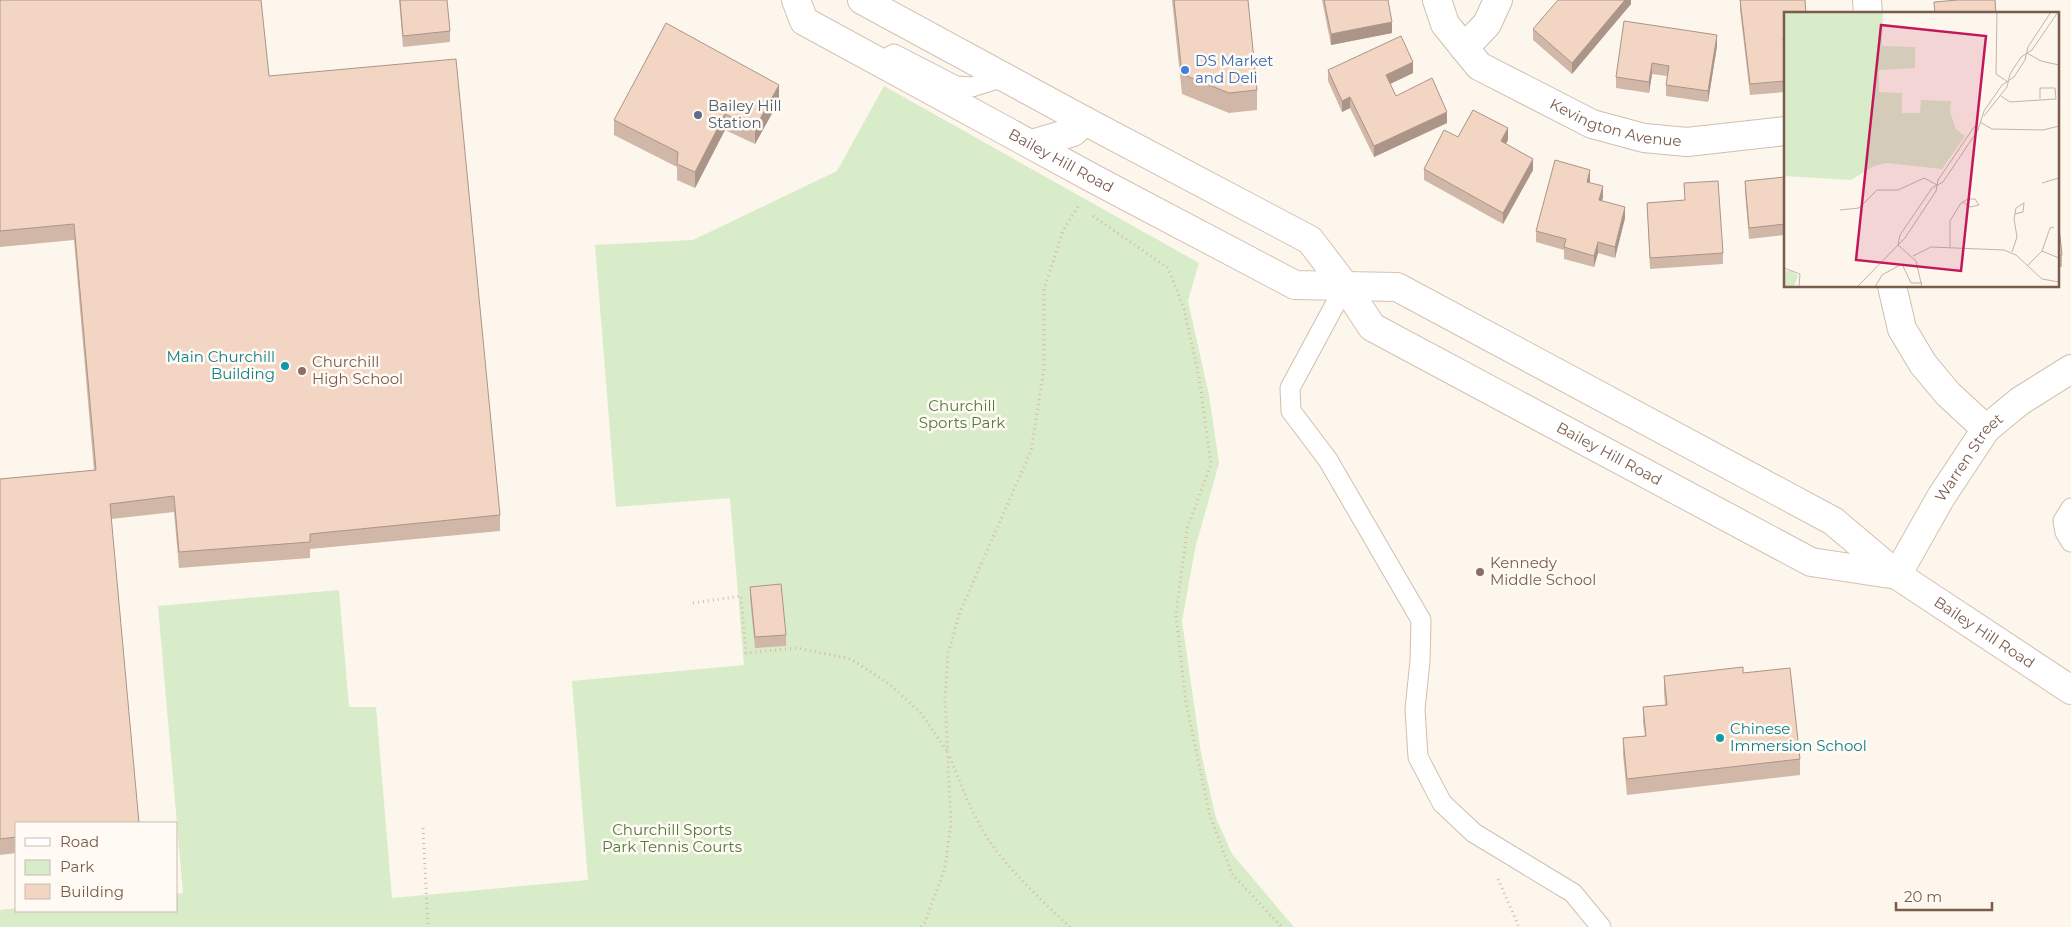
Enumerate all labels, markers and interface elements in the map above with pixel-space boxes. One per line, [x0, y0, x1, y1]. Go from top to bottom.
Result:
inset map [1784, 12, 2058, 288]
place label: DS Market and Deli [1195, 51, 1273, 87]
marker: DS Market and Deli [1179, 64, 1191, 76]
street label: Kevington Avenue [1547, 94, 1682, 150]
place label: Bailey Hill Station [708, 96, 782, 132]
marker: Bailey Hill Station [692, 109, 704, 121]
street label: Bailey Hill Road [1005, 124, 1117, 197]
place label: Main Churchill Building [166, 347, 275, 383]
place label: Churchill High School [312, 352, 403, 388]
marker: Main Churchill Building [279, 360, 291, 372]
marker: Churchill High School [296, 365, 308, 377]
park label: Churchill Sports Park [919, 396, 1005, 432]
street label: Warren Street [1930, 409, 2007, 505]
street label: Bailey Hill Road [1553, 418, 1665, 489]
place label: Kennedy Middle School [1490, 553, 1596, 589]
marker: Kennedy Middle School [1474, 566, 1486, 578]
street label: Bailey Hill Road [1930, 592, 2038, 672]
place label: Chinese Immersion School [1730, 719, 1867, 755]
marker: Chinese Immersion School [1714, 732, 1726, 744]
park label: Churchill Sports Park Tennis Courts [602, 820, 742, 856]
legend [15, 822, 178, 912]
text: Road [60, 832, 99, 851]
text: Park [60, 857, 94, 876]
scale bar [1896, 880, 1992, 912]
text: Building [60, 882, 124, 901]
text: 20 m [1904, 887, 1942, 906]

